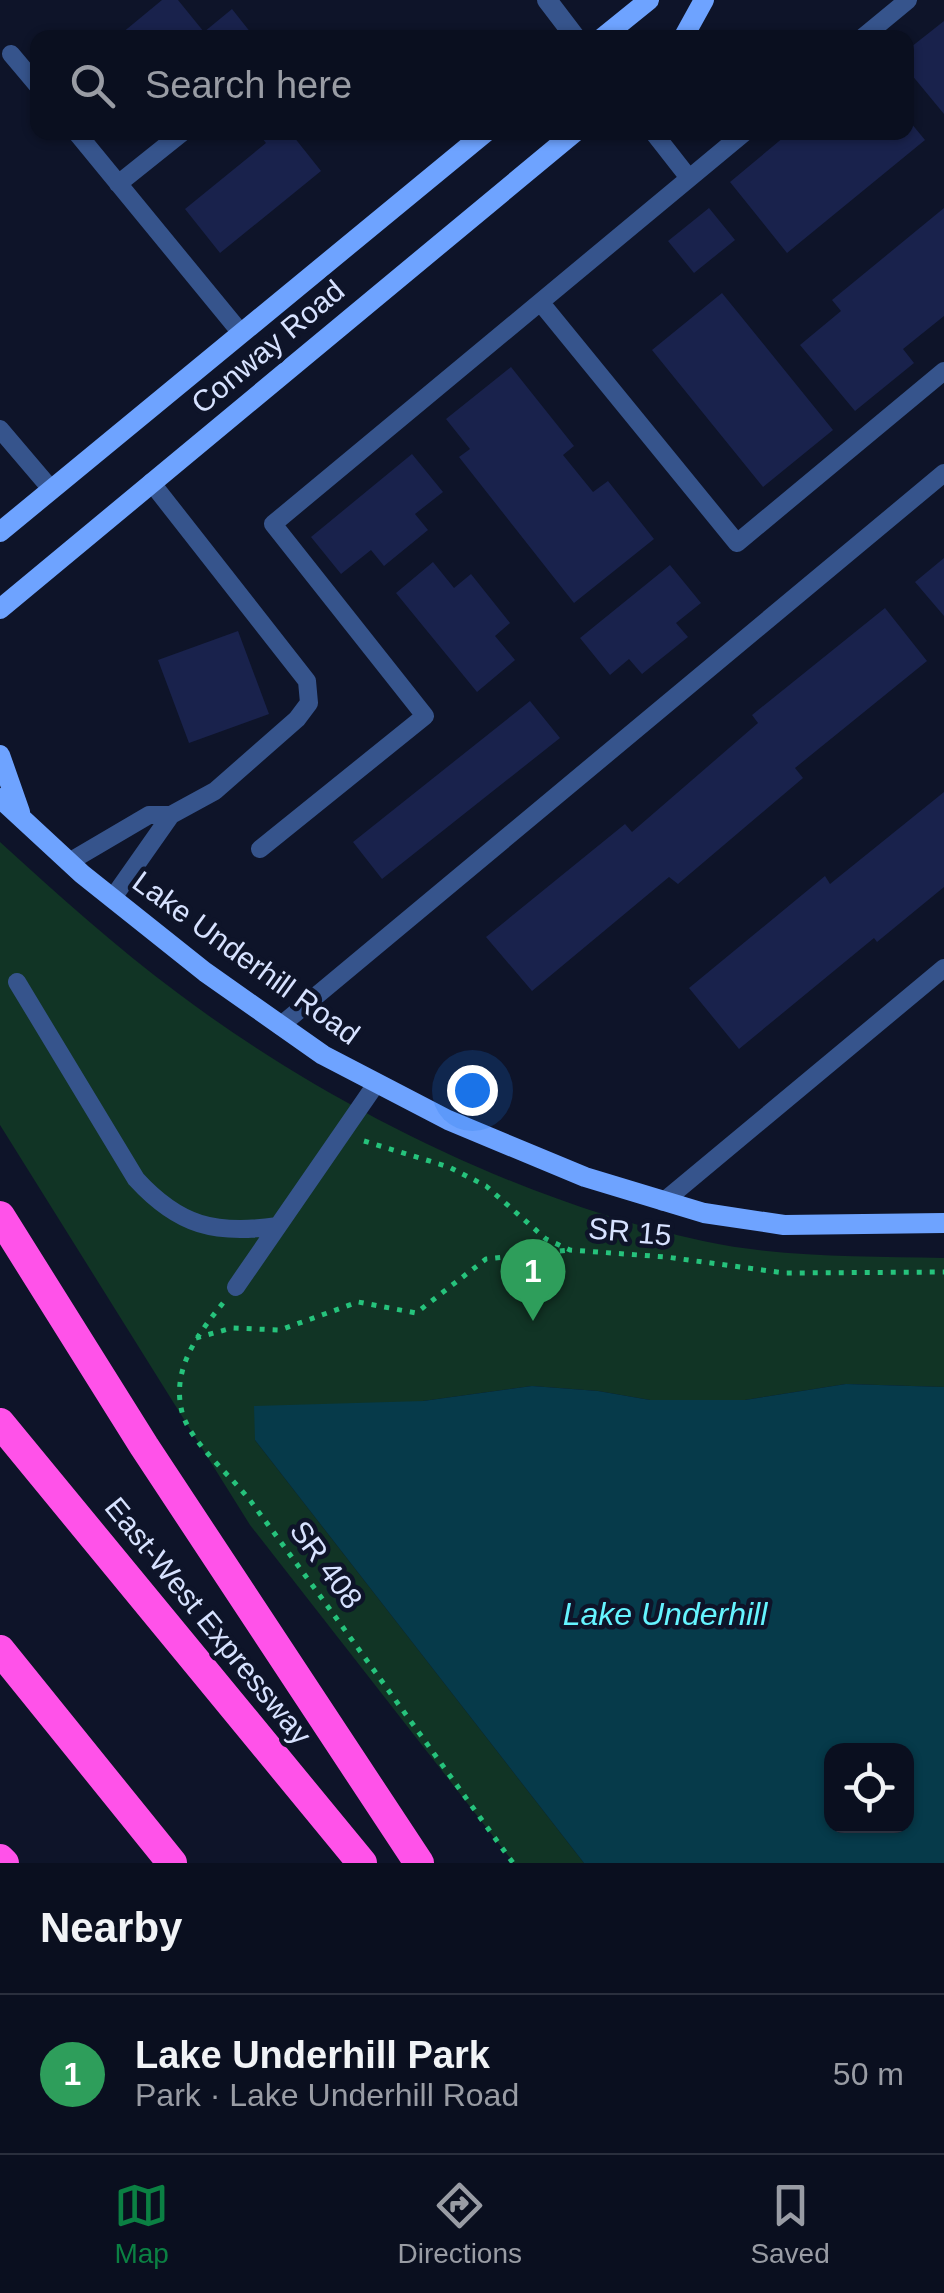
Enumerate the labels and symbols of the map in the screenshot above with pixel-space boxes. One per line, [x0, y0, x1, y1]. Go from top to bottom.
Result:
street label: Conway Road [185, 273, 350, 420]
street label: Lake Underhill Road [127, 864, 366, 1051]
your location [447, 1065, 498, 1116]
street label: SR 15 [587, 1211, 673, 1252]
pin: 1 [500, 1238, 566, 1321]
street label: East-West Expressway [99, 1491, 318, 1751]
street label: SR 408 [284, 1515, 369, 1615]
water label: Lake Underhill [563, 1596, 768, 1632]

